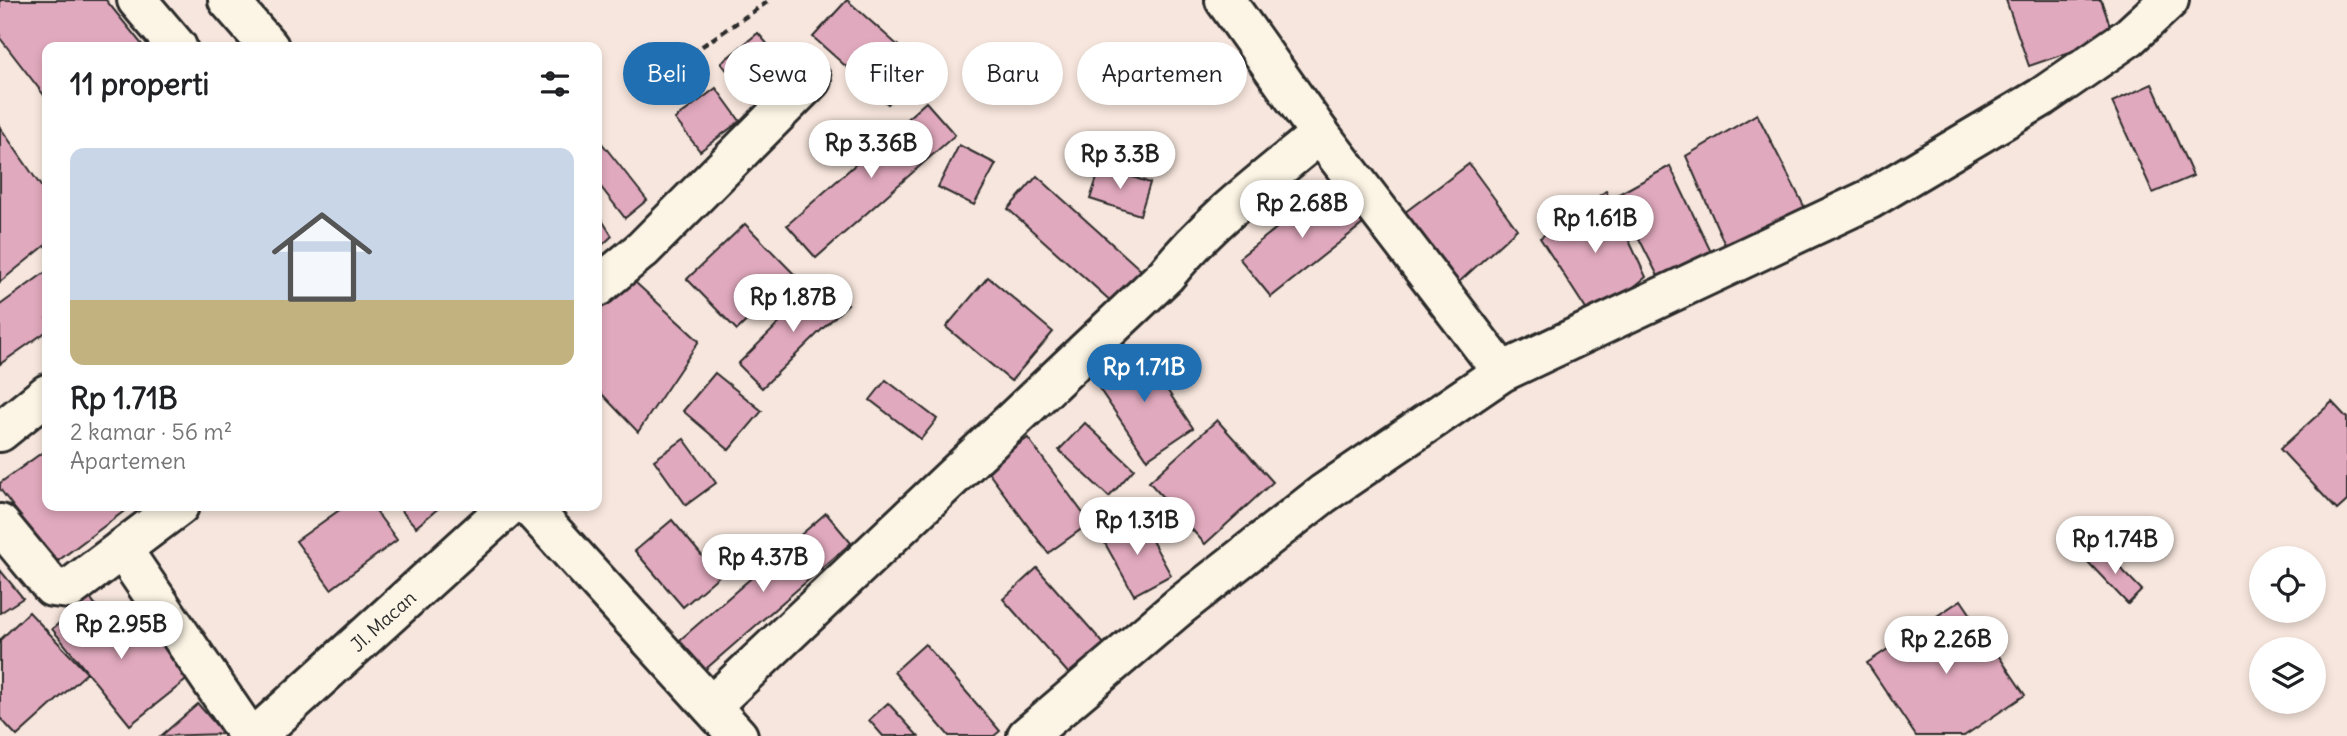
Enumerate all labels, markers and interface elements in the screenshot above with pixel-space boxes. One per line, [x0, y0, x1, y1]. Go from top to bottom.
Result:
chip: Beli [623, 42, 710, 105]
chip: Sewa [724, 42, 831, 105]
chip: Filter [845, 42, 948, 105]
chip: Baru [962, 42, 1063, 105]
chip: Apartemen [1077, 42, 1247, 105]
text: 11 properti [70, 65, 209, 103]
icon: filters [536, 65, 574, 103]
pin: Rp 3.36B [799, 120, 943, 180]
text: Rp 3.36B [825, 128, 917, 157]
pin: Rp 3.3B [1055, 132, 1185, 191]
text: Rp 3.3B [1080, 139, 1160, 168]
pin: Rp 2.68B [1230, 180, 1374, 240]
text: Rp 2.68B [1256, 188, 1348, 217]
icon: home [259, 194, 385, 320]
pin: Rp 1.61B [1523, 196, 1667, 255]
text: Rp 1.61B [1553, 203, 1637, 232]
pin: Rp 1.87B [721, 274, 865, 334]
text: Rp 1.87B [750, 282, 836, 311]
pin: Rp 1.71B [1072, 344, 1216, 404]
text: Rp 1.71B [1103, 352, 1185, 381]
text: Rp 1.71B [70, 379, 178, 417]
text: 2 kamar · 56 m² [70, 417, 232, 446]
text: Apartemen [70, 446, 186, 475]
pin: Rp 1.31B [1065, 498, 1209, 557]
text: Rp 1.31B [1095, 505, 1179, 534]
pin: Rp 1.74B [2043, 516, 2187, 576]
text: Rp 1.74B [2072, 524, 2158, 553]
pin: Rp 4.37B [691, 534, 835, 594]
text: Rp 4.37B [718, 542, 808, 571]
map controls [2249, 546, 2326, 714]
button: locate [2249, 546, 2326, 623]
street label: Jl. Macan [345, 585, 421, 657]
pin: Rp 2.95B [49, 602, 193, 661]
text: Rp 2.95B [75, 609, 167, 638]
pin: Rp 2.26B [1874, 616, 2018, 676]
text: Rp 2.26B [1900, 624, 1992, 653]
button: layers [2249, 637, 2326, 714]

